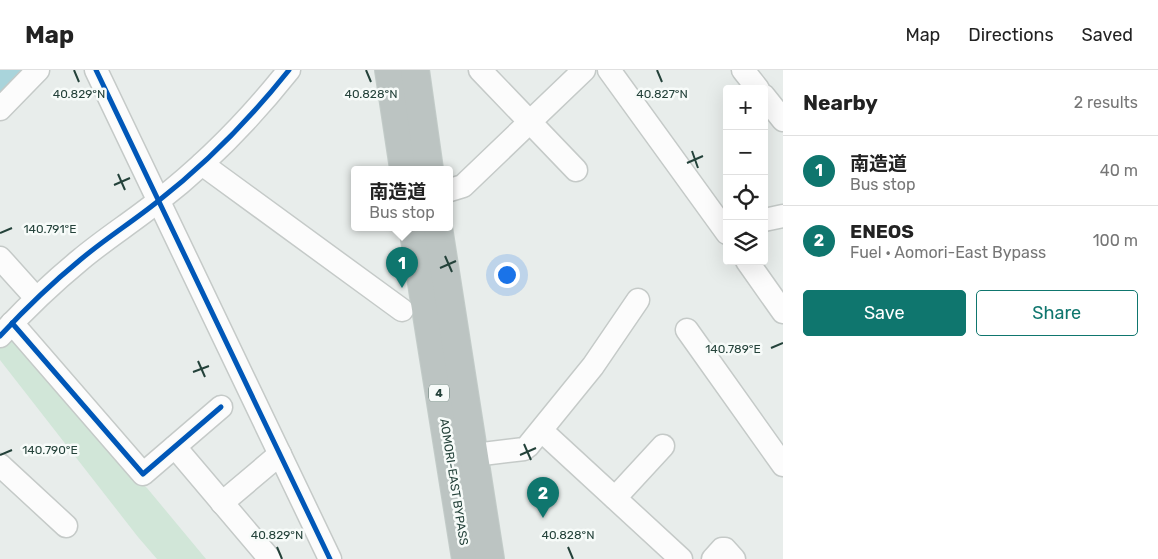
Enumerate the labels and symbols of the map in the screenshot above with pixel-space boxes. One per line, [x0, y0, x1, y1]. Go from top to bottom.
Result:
text: 40.829°N [53, 87, 105, 101]
text: 40.828°N [344, 87, 398, 101]
text: 40.827°N [636, 87, 688, 101]
text: 140.791°E [23, 222, 77, 236]
pin: 1 [386, 247, 418, 288]
your location [494, 262, 520, 288]
text: 140.789°E [705, 342, 761, 356]
road number: 4 [429, 384, 449, 402]
street label: AOMORI-EAST BYPASS [437, 418, 471, 546]
text: 140.790°E [22, 443, 78, 457]
pin: 2 [527, 477, 559, 518]
text: 40.829°N [251, 528, 303, 542]
text: 40.828°N [541, 528, 595, 542]

